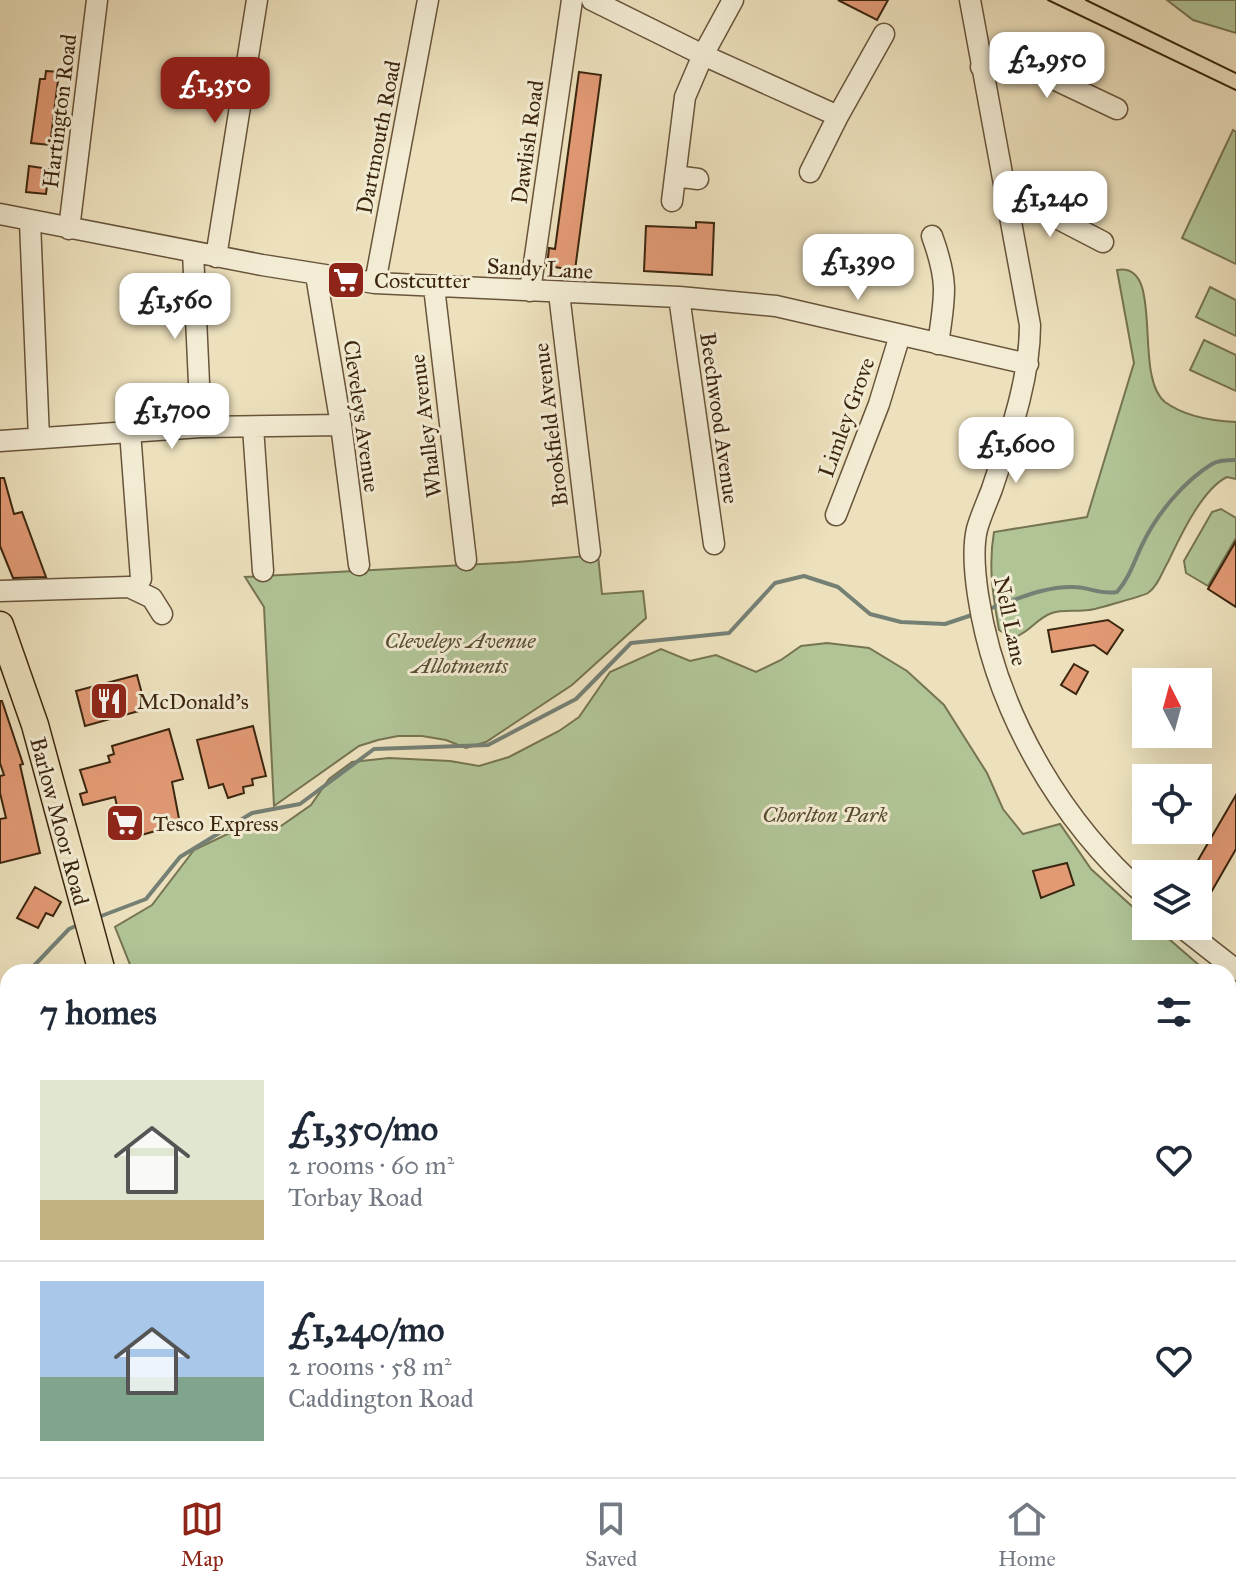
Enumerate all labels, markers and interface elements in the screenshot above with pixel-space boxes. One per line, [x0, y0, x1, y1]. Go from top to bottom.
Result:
street label: Hartington Road [37, 32, 82, 190]
pin: £2,950 [982, 32, 1112, 100]
text: £2,950 [1007, 42, 1087, 74]
pin: £1,350 [150, 57, 280, 125]
street label: Dartmouth Road [350, 58, 407, 216]
text: £1,350 [179, 67, 251, 99]
street label: Dawlish Road [505, 78, 550, 206]
pin: £1,240 [985, 171, 1115, 239]
text: £1,240 [1011, 181, 1089, 213]
pin: £1,390 [793, 234, 923, 302]
text: £1,390 [821, 244, 895, 276]
street label: Sandy Lane [486, 252, 594, 285]
supermarket icon: Costcutter [325, 259, 367, 301]
place label: Costcutter [374, 267, 471, 294]
pin: £1,560 [110, 273, 240, 341]
text: £1,560 [137, 283, 213, 315]
street label: Beechwood Avenue [694, 331, 745, 505]
street label: Cleveleys Avenue [337, 338, 386, 494]
street label: Brookfield Avenue [527, 341, 574, 508]
street label: Whalley Avenue [403, 353, 448, 499]
street label: Limley Grove [812, 354, 881, 481]
pin: £1,700 [107, 383, 237, 451]
text: £1,700 [133, 393, 211, 425]
pin: £1,600 [951, 417, 1081, 485]
text: £1,600 [977, 427, 1055, 459]
street label: Nell Lane [988, 574, 1033, 668]
park label: Cleveleys Avenue Allotments [385, 627, 536, 679]
north arrow [1132, 668, 1212, 748]
map controls [1132, 668, 1212, 940]
restaurant icon: McDonald's [88, 680, 130, 722]
place label: McDonald's [137, 688, 249, 715]
street label: Barlow Moor Road [24, 734, 95, 908]
button: locate [1132, 764, 1212, 844]
park label: Chorlton Park [762, 801, 888, 828]
supermarket icon: Tesco Express [104, 802, 146, 844]
place label: Tesco Express [153, 810, 279, 837]
button: layers [1132, 860, 1212, 940]
icon: filters [1152, 990, 1196, 1034]
text: 7 homes [40, 992, 157, 1033]
text: £1,350/mo [288, 1108, 438, 1149]
icon: home [104, 1112, 200, 1208]
icon: heart [1152, 1138, 1196, 1182]
text: 2 rooms · 60 m² [288, 1149, 454, 1181]
text: Torbay Road [288, 1181, 423, 1213]
text: £1,240/mo [288, 1309, 444, 1350]
icon: home [104, 1313, 200, 1409]
icon: heart [1152, 1339, 1196, 1383]
text: 2 rooms · 58 m² [288, 1350, 452, 1382]
text: Caddington Road [288, 1382, 474, 1414]
tab: Map [180, 1497, 224, 1572]
tab: Saved [585, 1497, 637, 1572]
tab: Home [998, 1497, 1056, 1572]

